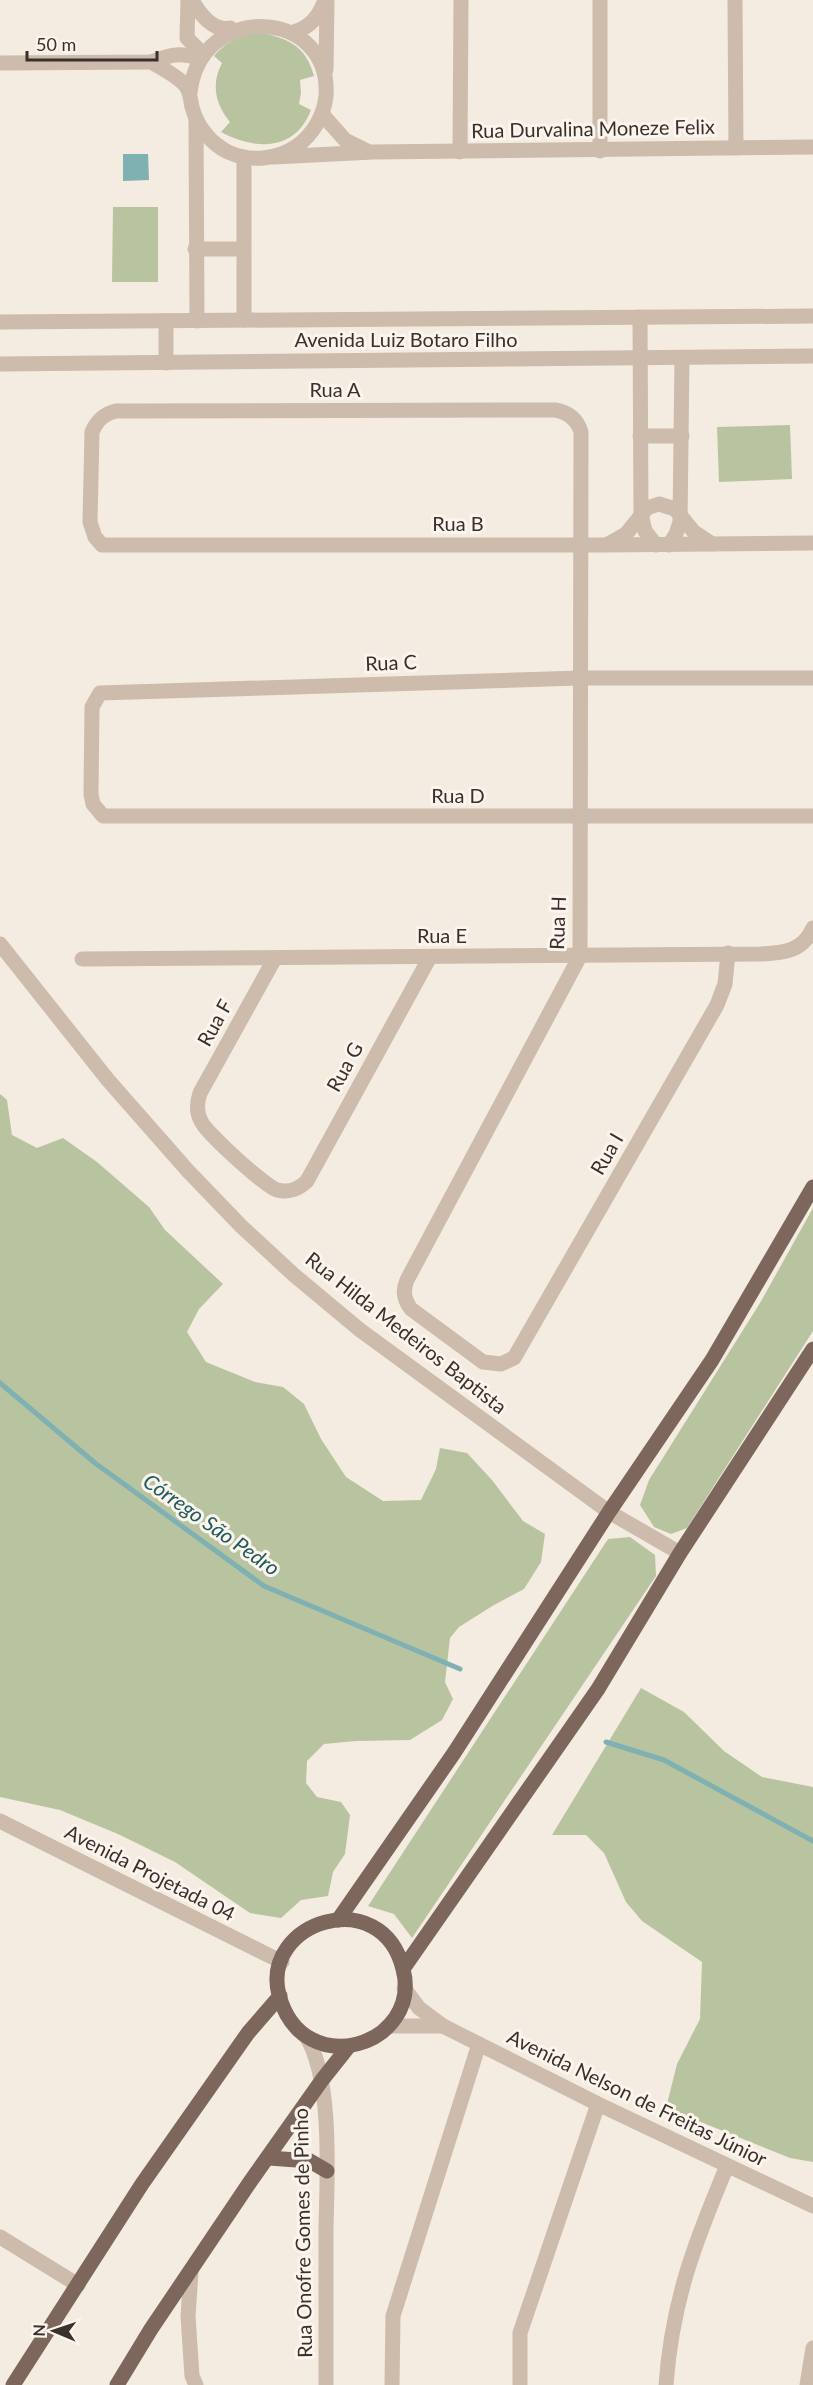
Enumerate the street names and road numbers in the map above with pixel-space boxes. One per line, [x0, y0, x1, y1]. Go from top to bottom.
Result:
street label: Rua Durvalina Moneze Felix [471, 114, 715, 142]
street label: Avenida Luiz Botaro Filho [294, 327, 518, 351]
street label: Rua A [309, 377, 361, 401]
street label: Rua B [432, 511, 484, 535]
street label: Rua C [365, 649, 417, 675]
street label: Rua D [431, 783, 485, 807]
street label: Rua H [544, 896, 570, 950]
street label: Rua E [417, 923, 467, 947]
street label: Rua F [192, 995, 237, 1050]
street label: Rua G [321, 1038, 367, 1095]
street label: Rua I [585, 1128, 628, 1179]
street label: Rua Hilda Medeiros Baptista [301, 1246, 512, 1418]
street label: Avenida Projetada 04 [61, 1819, 240, 1926]
street label: Avenida Nelson de Freitas Júnior [504, 2024, 772, 2171]
street label: Rua Onofre Gomes de Pinho [288, 2108, 316, 2358]

